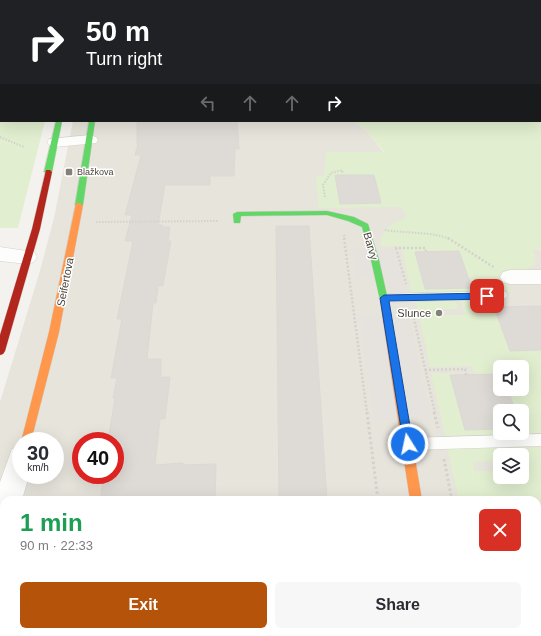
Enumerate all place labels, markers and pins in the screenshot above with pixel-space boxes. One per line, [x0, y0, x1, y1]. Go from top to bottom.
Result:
marker: Blažkova [64, 167, 74, 177]
place label: Blažkova [77, 167, 114, 177]
pin [470, 279, 504, 313]
place label: Slunce [397, 307, 431, 319]
marker: Slunce [434, 308, 444, 318]

